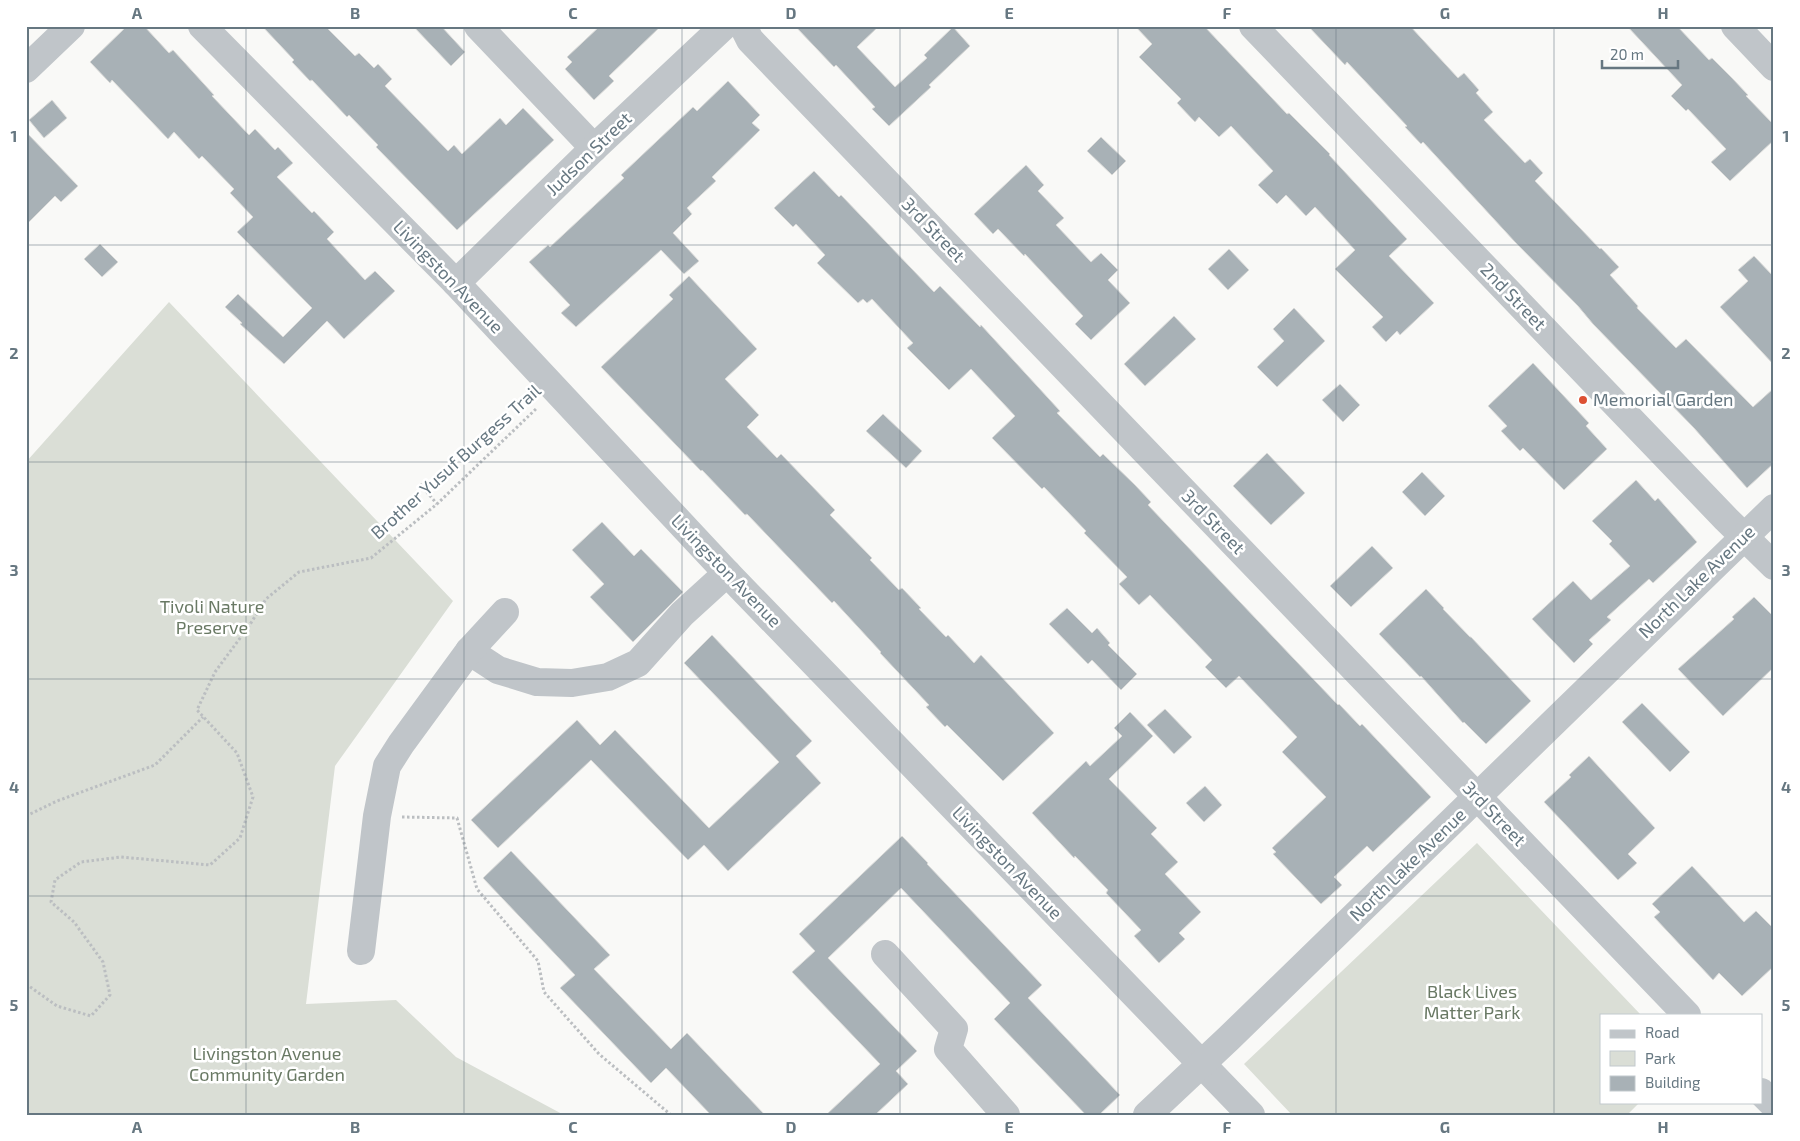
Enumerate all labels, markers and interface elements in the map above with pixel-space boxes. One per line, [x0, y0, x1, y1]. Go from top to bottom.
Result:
text: A [132, 3, 143, 22]
text: B [350, 3, 360, 22]
text: C [568, 3, 578, 22]
text: D [786, 3, 797, 22]
text: E [1004, 3, 1014, 22]
text: F [1223, 3, 1232, 22]
text: G [1440, 3, 1450, 22]
text: H [1657, 3, 1669, 22]
scale bar [1602, 38, 1679, 70]
text: 20 m [1610, 45, 1644, 63]
street label: Judson Street [541, 107, 636, 200]
text: 1 [11, 126, 17, 145]
text: 1 [1783, 126, 1789, 145]
street label: 3rd Street [898, 192, 970, 266]
street label: Livingston Avenue [389, 215, 508, 337]
street label: 2nd Street [1476, 258, 1551, 335]
text: 2 [9, 343, 19, 362]
text: 2 [1781, 343, 1791, 362]
street label: Brother Yusuf Burgess Trail [366, 379, 545, 543]
place label: Memorial Garden [1593, 388, 1734, 410]
marker: Memorial Garden [1577, 394, 1589, 406]
street label: 3rd Street [1178, 484, 1250, 558]
street label: Livingston Avenue [667, 509, 786, 631]
street label: North Lake Avenue [1634, 520, 1759, 642]
text: 3 [9, 560, 19, 579]
text: 3 [1781, 560, 1791, 579]
park label: Tivoli Nature Preserve [160, 595, 264, 638]
street label: 3rd Street [1459, 776, 1531, 850]
text: 4 [9, 777, 19, 796]
text: 4 [1781, 777, 1791, 796]
street label: Livingston Avenue [948, 801, 1067, 923]
street label: North Lake Avenue [1345, 803, 1470, 925]
park label: Black Lives Matter Park [1424, 980, 1520, 1023]
text: 5 [10, 995, 19, 1014]
text: 5 [1782, 995, 1791, 1014]
legend [1600, 1014, 1762, 1104]
text: Road [1645, 1023, 1680, 1041]
park label: Livingston Avenue Community Garden [189, 1042, 345, 1085]
text: Park [1645, 1049, 1676, 1067]
text: Building [1645, 1073, 1701, 1091]
text: A [132, 1117, 143, 1136]
text: B [350, 1117, 360, 1136]
text: C [568, 1117, 578, 1136]
text: D [786, 1117, 797, 1136]
text: E [1004, 1117, 1014, 1136]
text: F [1223, 1117, 1232, 1136]
text: G [1440, 1117, 1450, 1136]
text: H [1657, 1117, 1669, 1136]

